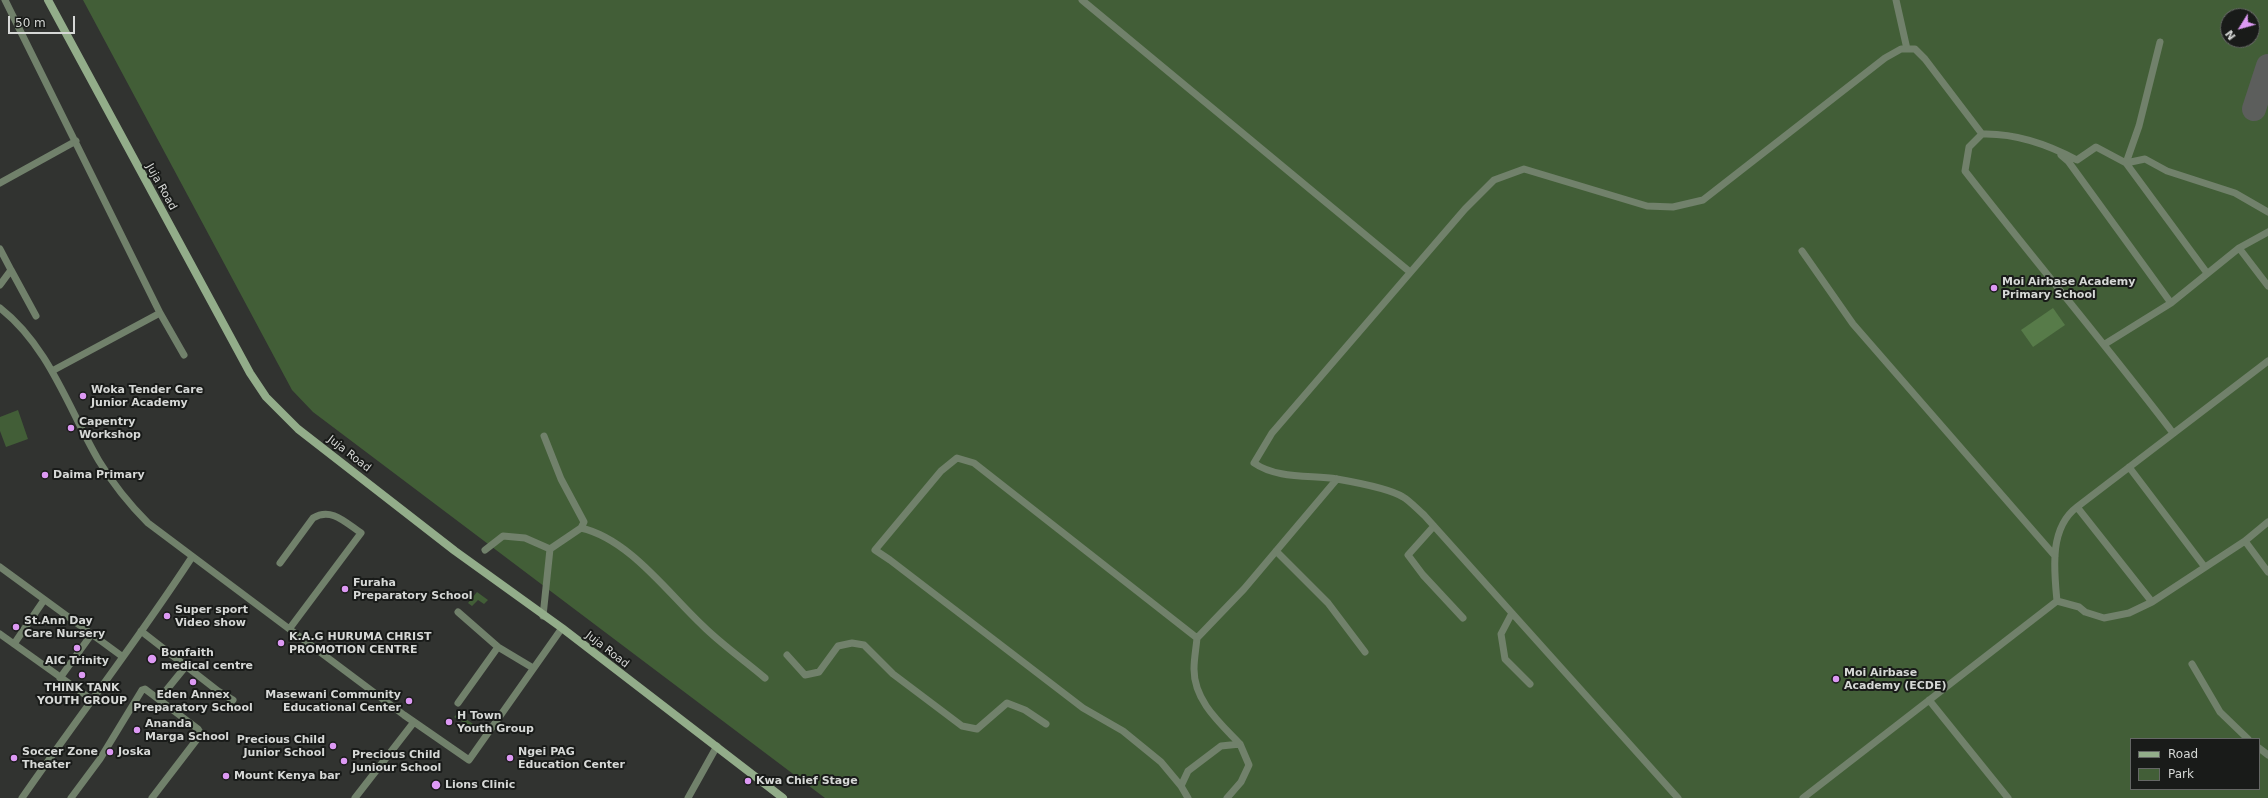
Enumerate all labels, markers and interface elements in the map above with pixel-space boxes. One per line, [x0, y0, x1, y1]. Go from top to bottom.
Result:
scale bar [10, 8, 77, 34]
north arrow [2220, 8, 2260, 48]
text: 50 m [15, 16, 46, 30]
text: N [2223, 27, 2239, 43]
street label: Juja Road [143, 161, 179, 213]
place label: Moi Airbase Academy Primary School [2002, 275, 2135, 301]
marker: Moi Airbase Academy Primary School [1989, 283, 1999, 293]
place label: Woka Tender Care Junior Academy [91, 383, 203, 409]
marker: Woka Tender Care Junior Academy [78, 391, 88, 401]
place label: Capentry Workshop [79, 415, 141, 441]
marker: Capentry Workshop [66, 423, 76, 433]
street label: Juja Road [325, 433, 373, 475]
place label: Daima Primary [53, 468, 145, 482]
marker: Daima Primary [40, 470, 50, 480]
place label: Furaha Preparatory School [353, 576, 472, 602]
marker: Furaha Preparatory School [340, 584, 350, 594]
place label: Super sport Video show [175, 603, 248, 629]
marker: Super sport Video show [162, 611, 172, 621]
place label: St.Ann Day Care Nursery [24, 614, 105, 640]
marker: St.Ann Day Care Nursery [11, 622, 21, 632]
street label: Juja Road [583, 629, 631, 671]
place label: K.A.G HURUMA CHRIST PROMOTION CENTRE [289, 630, 432, 656]
marker: K.A.G HURUMA CHRIST PROMOTION CENTRE [276, 638, 286, 648]
marker: AIC Trinity [72, 643, 82, 653]
place label: Bonfaith medical centre [161, 646, 253, 672]
marker: Bonfaith medical centre [146, 653, 158, 665]
place label: AIC Trinity [45, 654, 109, 668]
place label: Moi Airbase Academy (ECDE) [1844, 666, 1947, 692]
marker: THINK TANK YOUTH GROUP [77, 670, 87, 680]
marker: Moi Airbase Academy (ECDE) [1831, 674, 1841, 684]
marker: Eden Annex Preparatory School [188, 677, 198, 687]
place label: THINK TANK YOUTH GROUP [37, 681, 127, 707]
place label: Eden Annex Preparatory School [133, 688, 253, 714]
place label: Masewani Community Educational Center [265, 688, 401, 714]
marker: Masewani Community Educational Center [404, 696, 414, 706]
place label: H Town Youth Group [457, 709, 534, 735]
place label: Ananda Marga School [145, 717, 229, 743]
marker: H Town Youth Group [444, 717, 454, 727]
marker: Ananda Marga School [132, 725, 142, 735]
place label: Precious Child Junior School [237, 733, 325, 759]
legend [2130, 738, 2260, 790]
marker: Precious Child Junior School [328, 741, 338, 751]
place label: Soccer Zone Theater [22, 745, 98, 771]
place label: Joska [118, 745, 151, 759]
place label: Ngei PAG Education Center [518, 745, 625, 771]
marker: Joska [105, 747, 115, 757]
text: Road [2168, 747, 2198, 761]
place label: Precious Child Juniour School [352, 748, 441, 774]
marker: Soccer Zone Theater [9, 753, 19, 763]
marker: Ngei PAG Education Center [505, 753, 515, 763]
marker: Precious Child Juniour School [339, 756, 349, 766]
text: Park [2168, 767, 2194, 781]
place label: Mount Kenya bar [234, 769, 340, 783]
marker: Mount Kenya bar [221, 771, 231, 781]
place label: Kwa Chief Stage [756, 774, 858, 788]
marker: Kwa Chief Stage [743, 776, 753, 786]
place label: Lions Clinic [445, 778, 515, 792]
marker: Lions Clinic [430, 779, 442, 791]

